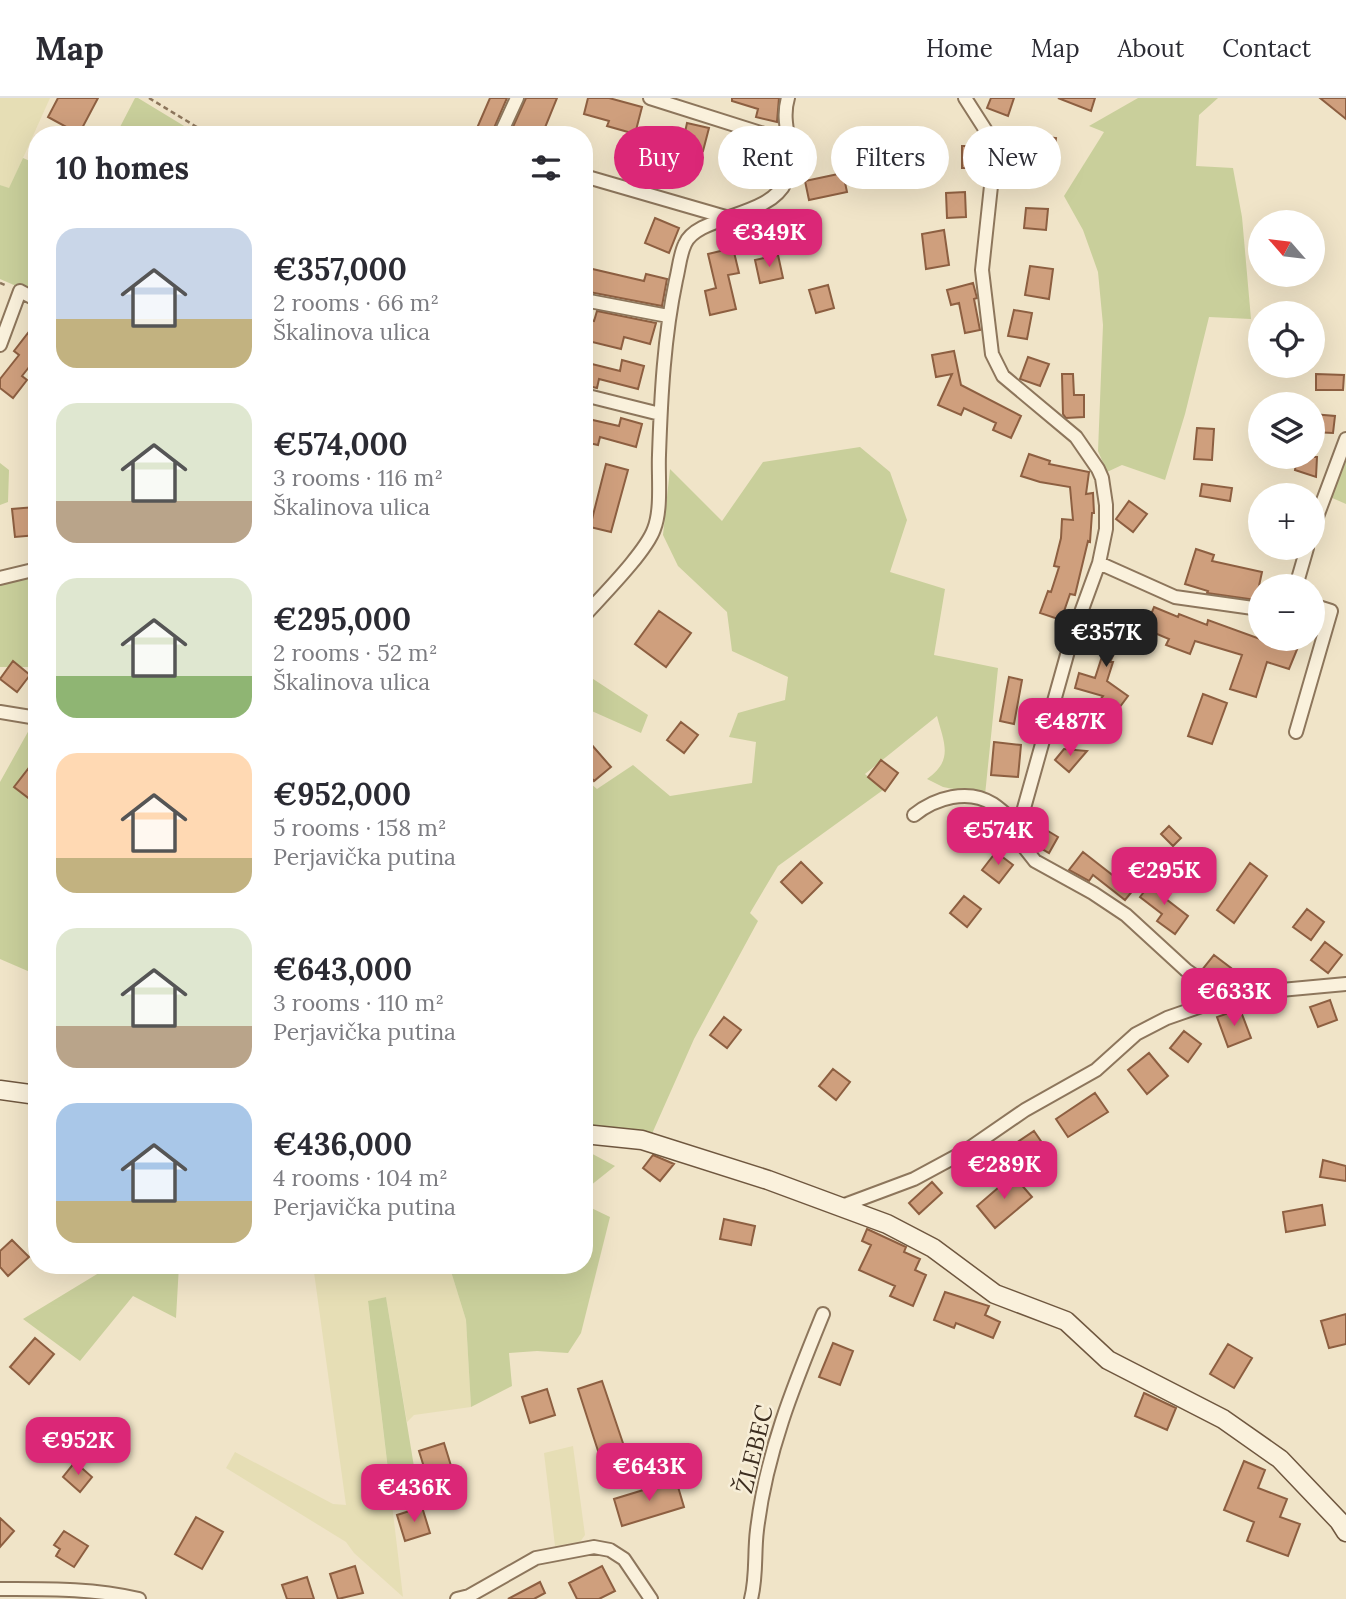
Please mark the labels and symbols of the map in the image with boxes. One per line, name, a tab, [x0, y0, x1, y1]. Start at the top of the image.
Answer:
pin: €349K	[720, 209, 818, 269]
north arrow	[1248, 210, 1325, 287]
pin: €357K	[1057, 610, 1155, 669]
pin: €487K	[1021, 698, 1119, 758]
pin: €574K	[949, 808, 1047, 867]
pin: €295K	[1115, 848, 1213, 907]
pin: €633K	[1185, 968, 1283, 1028]
pin: €289K	[955, 1142, 1053, 1201]
street label: ŽLEBEC	[727, 1401, 780, 1496]
pin: €952K	[29, 1418, 127, 1477]
pin: €643K	[600, 1444, 698, 1503]
pin: €436K	[365, 1464, 463, 1524]

